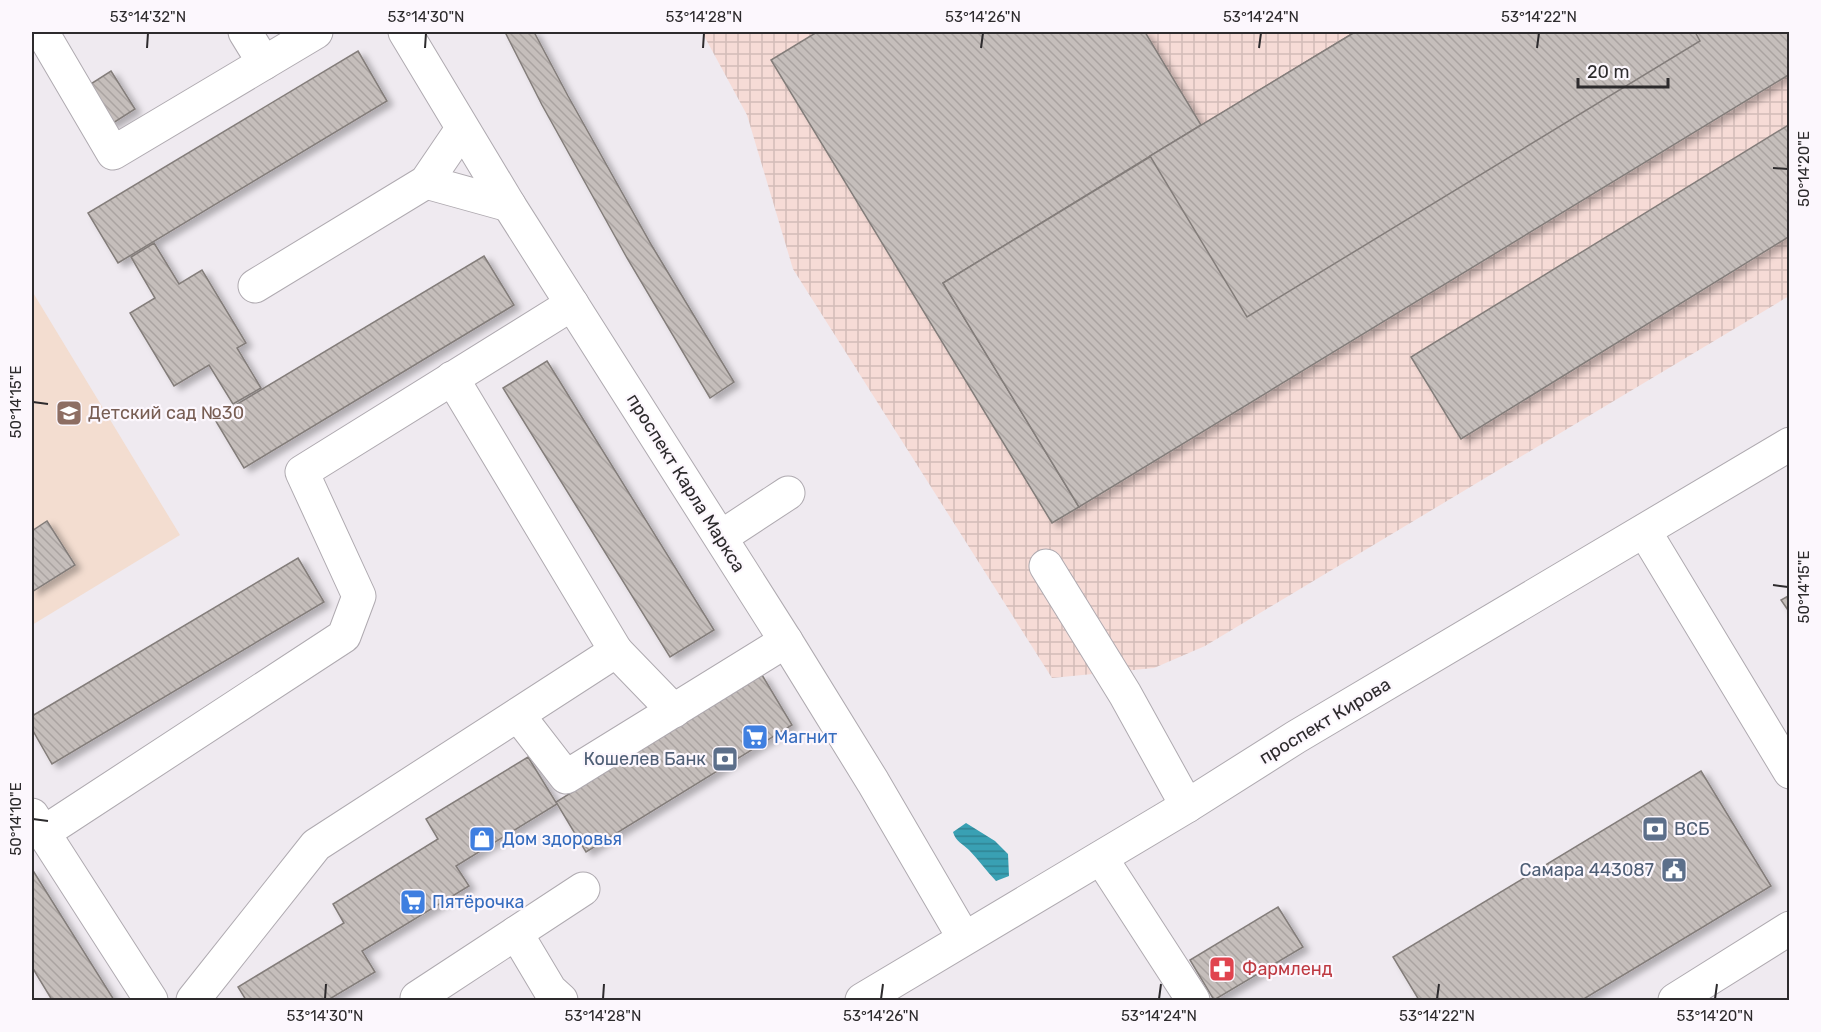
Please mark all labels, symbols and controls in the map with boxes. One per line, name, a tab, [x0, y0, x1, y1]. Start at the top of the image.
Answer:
text: 53°14'32"N	[110, 8, 186, 26]
text: 53°14'30"N	[388, 8, 464, 26]
text: 53°14'28"N	[666, 8, 742, 26]
text: 53°14'26"N	[945, 8, 1021, 26]
text: 53°14'24"N	[1223, 8, 1299, 26]
text: 53°14'22"N	[1501, 8, 1577, 26]
scale bar	[1578, 51, 1668, 89]
text: 20 m	[1587, 61, 1629, 83]
text: 50°14'20"E	[1795, 131, 1813, 207]
text: 50°14'15"E	[7, 366, 25, 438]
street label: проспект Карла Маркса	[622, 390, 750, 576]
school or university icon: Детский сад №30	[54, 398, 84, 428]
place label: Детский сад №30	[88, 402, 244, 424]
text: 50°14'15"E	[1795, 551, 1813, 623]
street label: проспект Кирова	[1255, 673, 1395, 769]
supermarket icon: Магнит	[740, 722, 770, 752]
place label: Магнит	[774, 726, 837, 748]
bank icon: Кошелев Банк	[710, 744, 740, 774]
place label: Кошелев Банк	[583, 748, 706, 770]
text: 50°14'10"E	[7, 782, 25, 856]
bank icon: ВСБ	[1640, 814, 1670, 844]
place label: ВСБ	[1674, 818, 1710, 840]
shop icon: Дом здоровья	[467, 824, 497, 854]
place label: Дом здоровья	[502, 828, 622, 850]
public building icon: Самара 443087	[1659, 855, 1689, 885]
place label: Самара 443087	[1520, 859, 1654, 881]
supermarket icon: Пятёрочка	[398, 887, 428, 917]
place label: Пятёрочка	[432, 891, 525, 913]
pharmacy icon: Фармленд	[1207, 954, 1237, 984]
place label: Фармленд	[1242, 958, 1333, 980]
text: 53°14'30"N	[287, 1007, 363, 1025]
text: 53°14'28"N	[565, 1007, 641, 1025]
text: 53°14'26"N	[843, 1007, 919, 1025]
text: 53°14'24"N	[1121, 1007, 1197, 1025]
text: 53°14'22"N	[1399, 1007, 1475, 1025]
text: 53°14'20"N	[1677, 1007, 1753, 1025]

